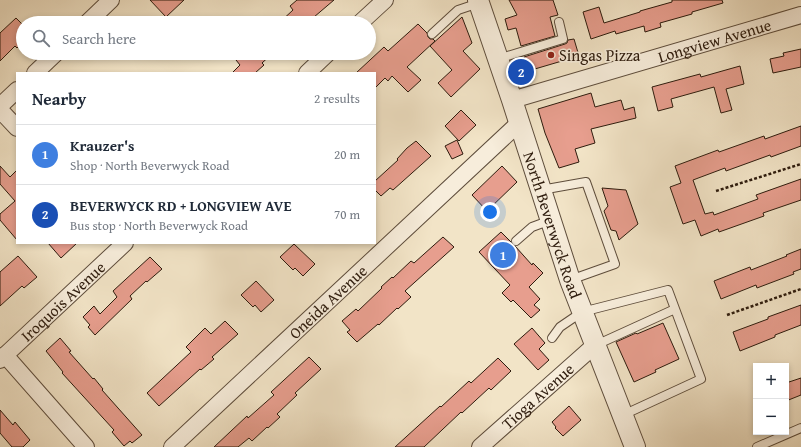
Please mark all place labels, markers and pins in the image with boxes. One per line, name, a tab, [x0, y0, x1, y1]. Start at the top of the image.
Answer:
place label: Singas Pizza	[559, 43, 641, 67]
marker: Singas Pizza	[546, 50, 556, 60]
pin: 2	[508, 57, 534, 87]
pin: 1	[490, 240, 516, 270]

